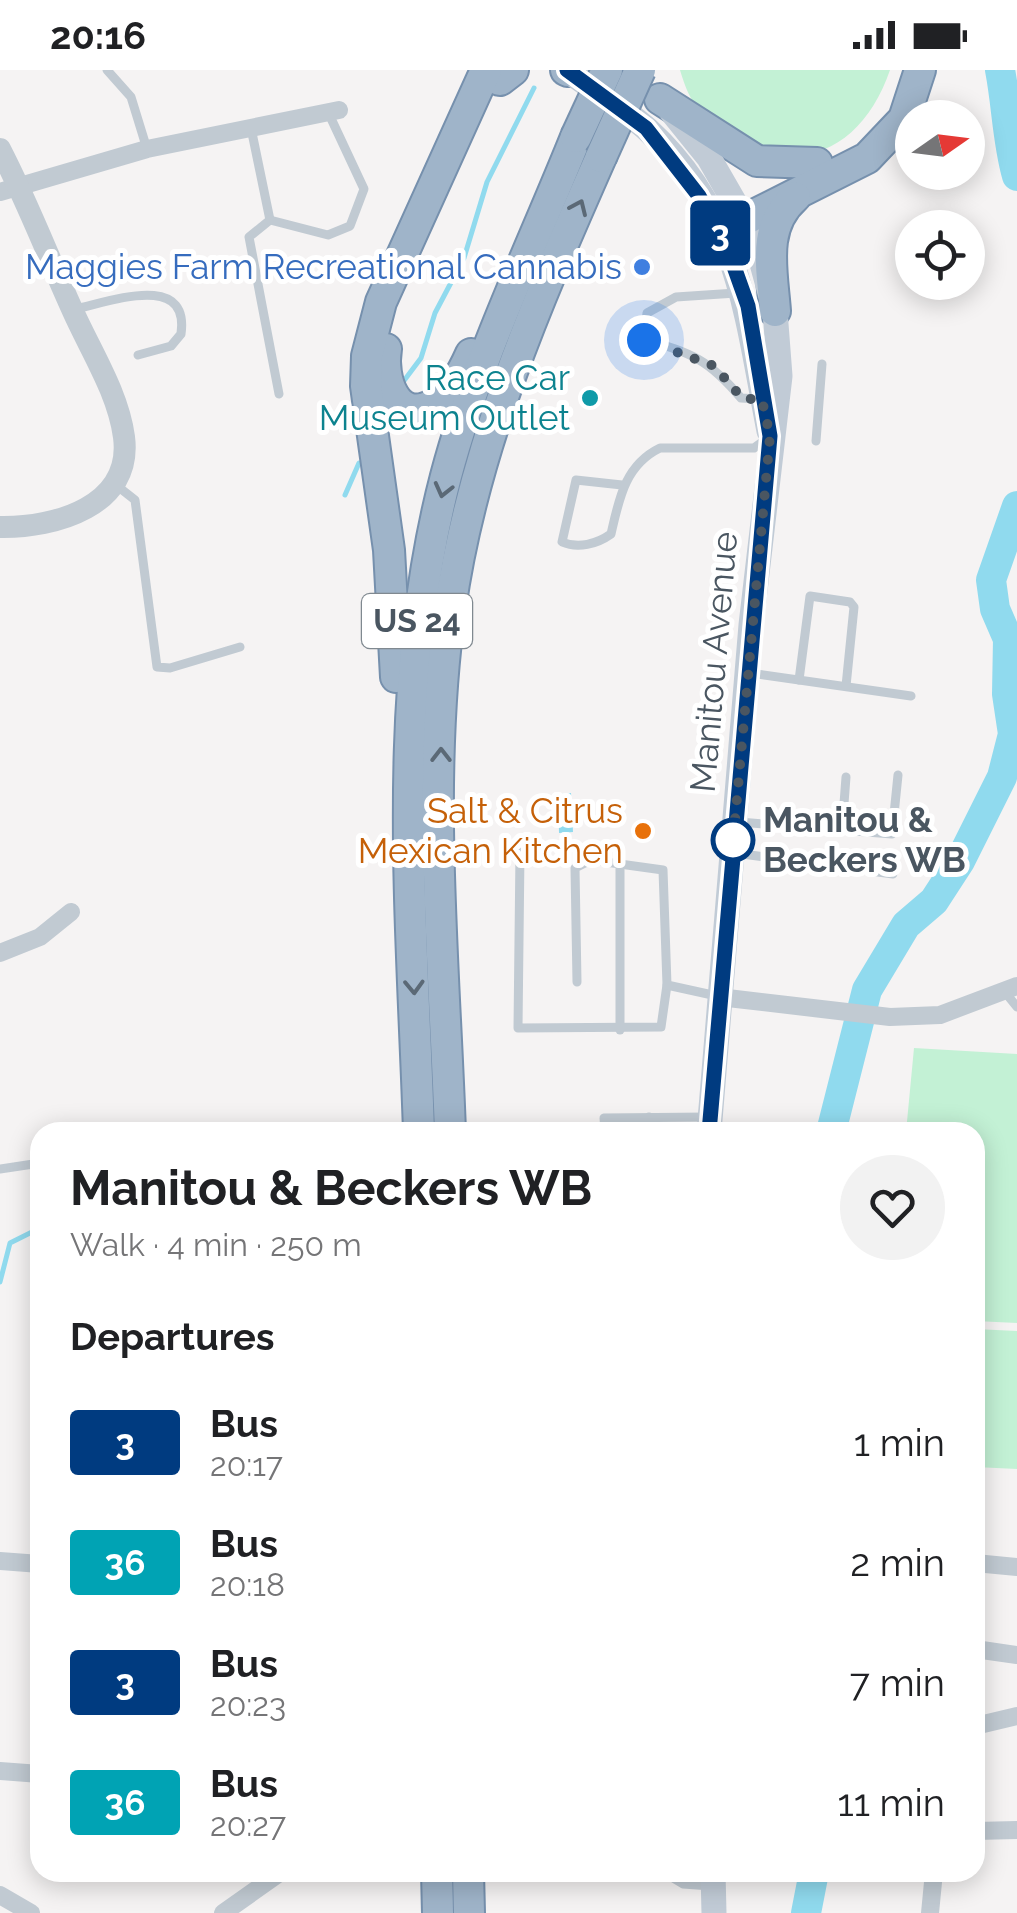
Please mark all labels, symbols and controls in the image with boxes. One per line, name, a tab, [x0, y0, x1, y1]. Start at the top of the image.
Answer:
text: 20:16	[50, 13, 146, 58]
north arrow	[895, 100, 985, 190]
map controls	[895, 100, 985, 300]
one-way arrow	[567, 199, 587, 217]
line badge: 3	[688, 200, 752, 266]
button: locate	[895, 210, 985, 300]
text: 3	[710, 213, 730, 254]
place label: Maggies Farm Recreational Cannabis	[25, 246, 622, 287]
marker: Maggies Farm Recreational Cannabis	[631, 256, 653, 278]
your location	[619, 315, 669, 365]
place label: Race Car Museum Outlet	[319, 357, 570, 438]
marker: Race Car Museum Outlet	[579, 387, 601, 409]
one-way arrow	[433, 481, 454, 498]
street label: Manitou Avenue	[682, 530, 745, 794]
road number: US 24	[362, 594, 472, 648]
one-way arrow	[430, 747, 452, 762]
place label: Salt & Citrus Mexican Kitchen	[358, 790, 623, 871]
place label: Manitou & Beckers WB	[763, 799, 966, 880]
marker: Manitou & Beckers WB	[712, 819, 754, 861]
marker: Salt & Citrus Mexican Kitchen	[632, 820, 654, 842]
one-way arrow	[403, 979, 424, 995]
button: heart	[840, 1155, 945, 1260]
text: Manitou & Beckers WB	[70, 1160, 592, 1216]
text: Walk · 4 min · 250 m	[70, 1226, 362, 1263]
text: Departures	[70, 1314, 275, 1359]
text: Bus	[210, 1401, 278, 1446]
text: 1 min	[854, 1420, 945, 1465]
text: 3	[115, 1422, 135, 1463]
text: 20:17	[210, 1446, 283, 1483]
text: Bus	[210, 1521, 278, 1566]
text: 2 min	[850, 1540, 945, 1585]
text: 36	[105, 1542, 145, 1583]
text: 20:18	[210, 1566, 285, 1603]
text: Bus	[210, 1641, 278, 1686]
text: 7 min	[850, 1660, 945, 1705]
text: 3	[115, 1662, 135, 1703]
text: 20:23	[210, 1686, 286, 1723]
text: Bus	[210, 1761, 278, 1806]
text: 11 min	[837, 1780, 945, 1825]
text: 36	[105, 1782, 145, 1823]
text: 20:27	[210, 1806, 286, 1843]

